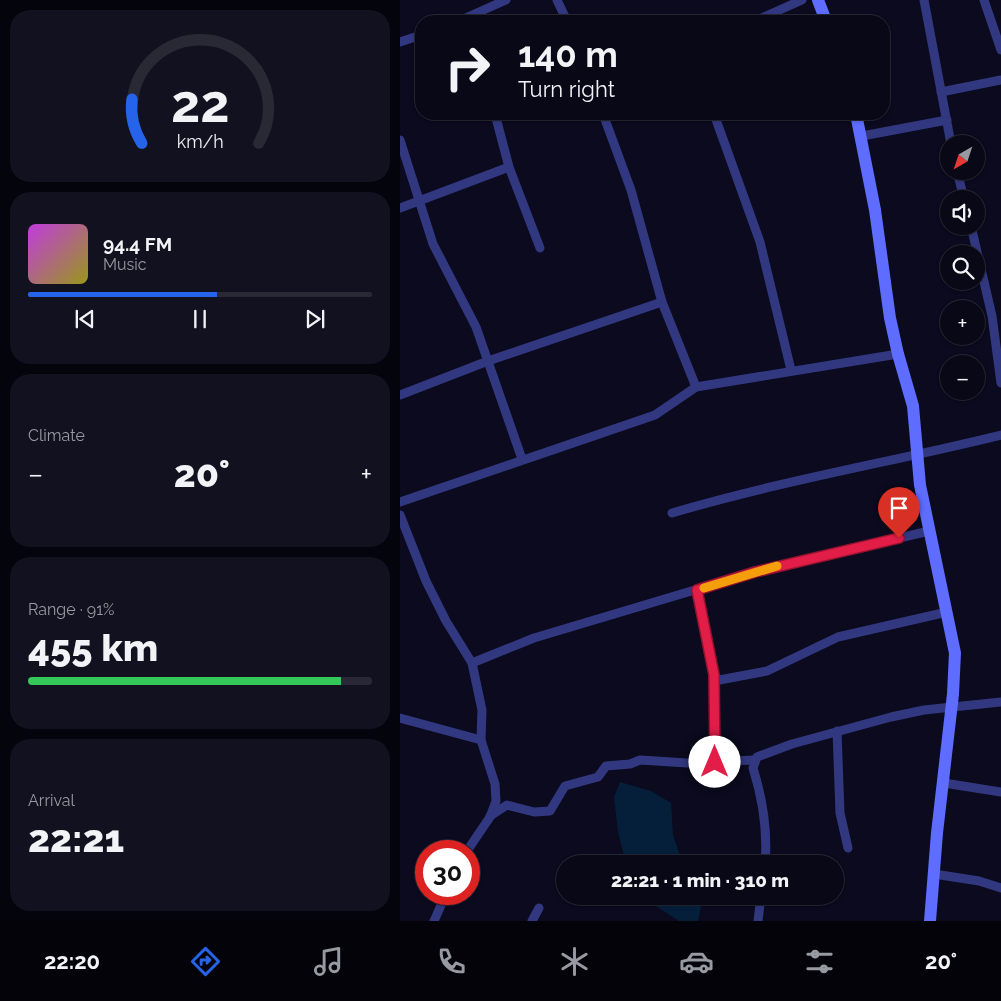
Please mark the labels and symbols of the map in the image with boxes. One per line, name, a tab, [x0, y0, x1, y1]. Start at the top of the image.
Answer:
north arrow	[940, 135, 985, 180]
pin	[878, 487, 920, 538]
position arrow	[688, 735, 740, 787]
speed limit sign: 30	[415, 840, 480, 905]

